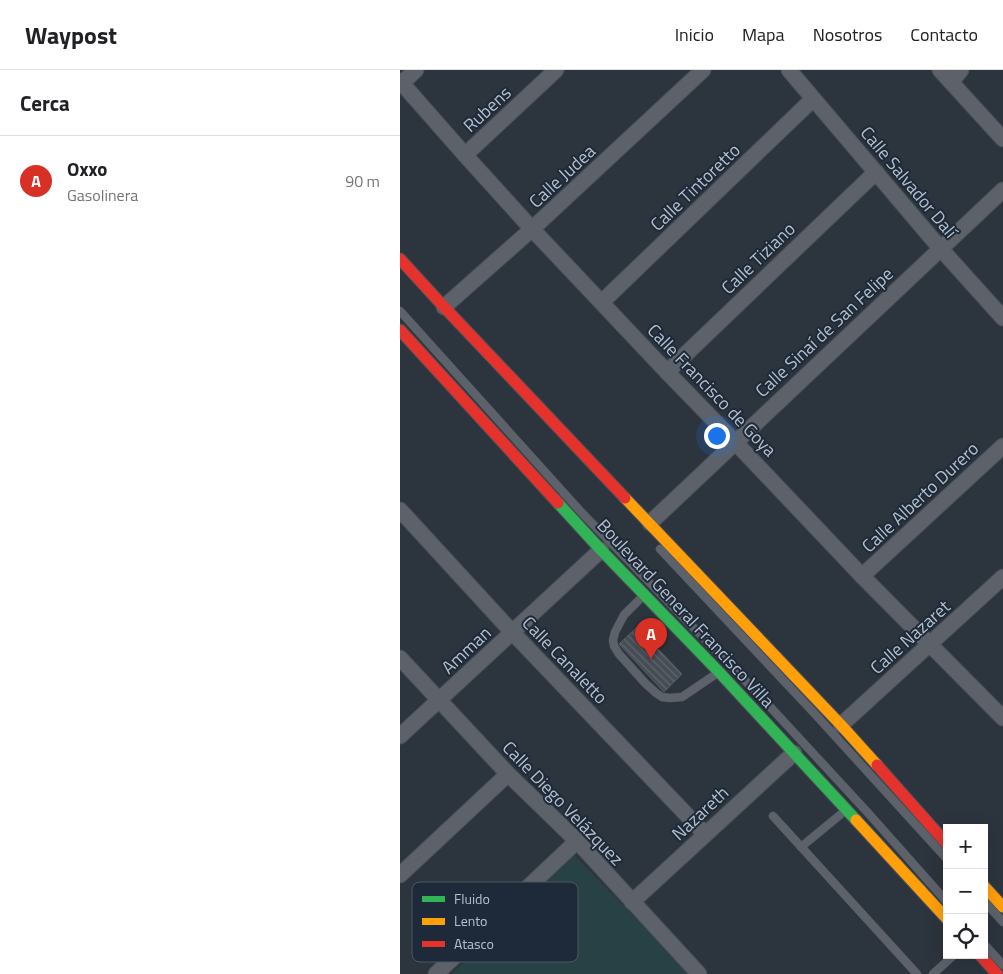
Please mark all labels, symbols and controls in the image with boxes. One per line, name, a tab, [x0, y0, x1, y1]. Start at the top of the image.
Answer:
text: Waypost	[25, 17, 117, 53]
text: Inicio	[675, 21, 714, 48]
text: Mapa	[742, 21, 785, 48]
text: Nosotros	[813, 21, 882, 48]
text: Contacto	[910, 21, 978, 48]
street label: Rubens	[457, 80, 517, 138]
text: Cerca	[20, 87, 70, 119]
street label: Calle Salvador Dalí	[854, 120, 965, 245]
street label: Calle Tintoretto	[644, 137, 746, 237]
street label: Calle Judea	[523, 138, 601, 214]
text: Oxxo	[67, 154, 107, 183]
text: A	[31, 169, 41, 193]
text: 90 m	[345, 169, 380, 193]
text: Gasolinera	[67, 183, 138, 207]
street label: Calle Tiziano	[715, 216, 801, 300]
street label: Calle Sinaí de San Felipe	[749, 261, 899, 403]
street label: Calle Francisco de Goya	[641, 317, 783, 463]
your location	[704, 423, 730, 449]
street label: Calle Alberto Durero	[855, 435, 985, 559]
street label: Boulevard General Francisco Villa	[591, 512, 781, 714]
street label: Calle Nazaret	[864, 593, 957, 680]
street label: Calle Canaletto	[516, 610, 614, 710]
pin: A	[635, 618, 667, 659]
street label: Amman	[435, 620, 497, 680]
street label: Calle Diego Velázquez	[496, 735, 630, 871]
street label: Nazareth	[665, 779, 735, 847]
map controls	[943, 824, 988, 959]
button: +	[943, 824, 988, 869]
button: −	[943, 869, 988, 914]
legend	[412, 882, 578, 962]
text: Fluido	[454, 888, 490, 909]
text: Lento	[454, 910, 488, 931]
button: locate	[943, 914, 988, 959]
text: Atasco	[454, 933, 494, 954]

